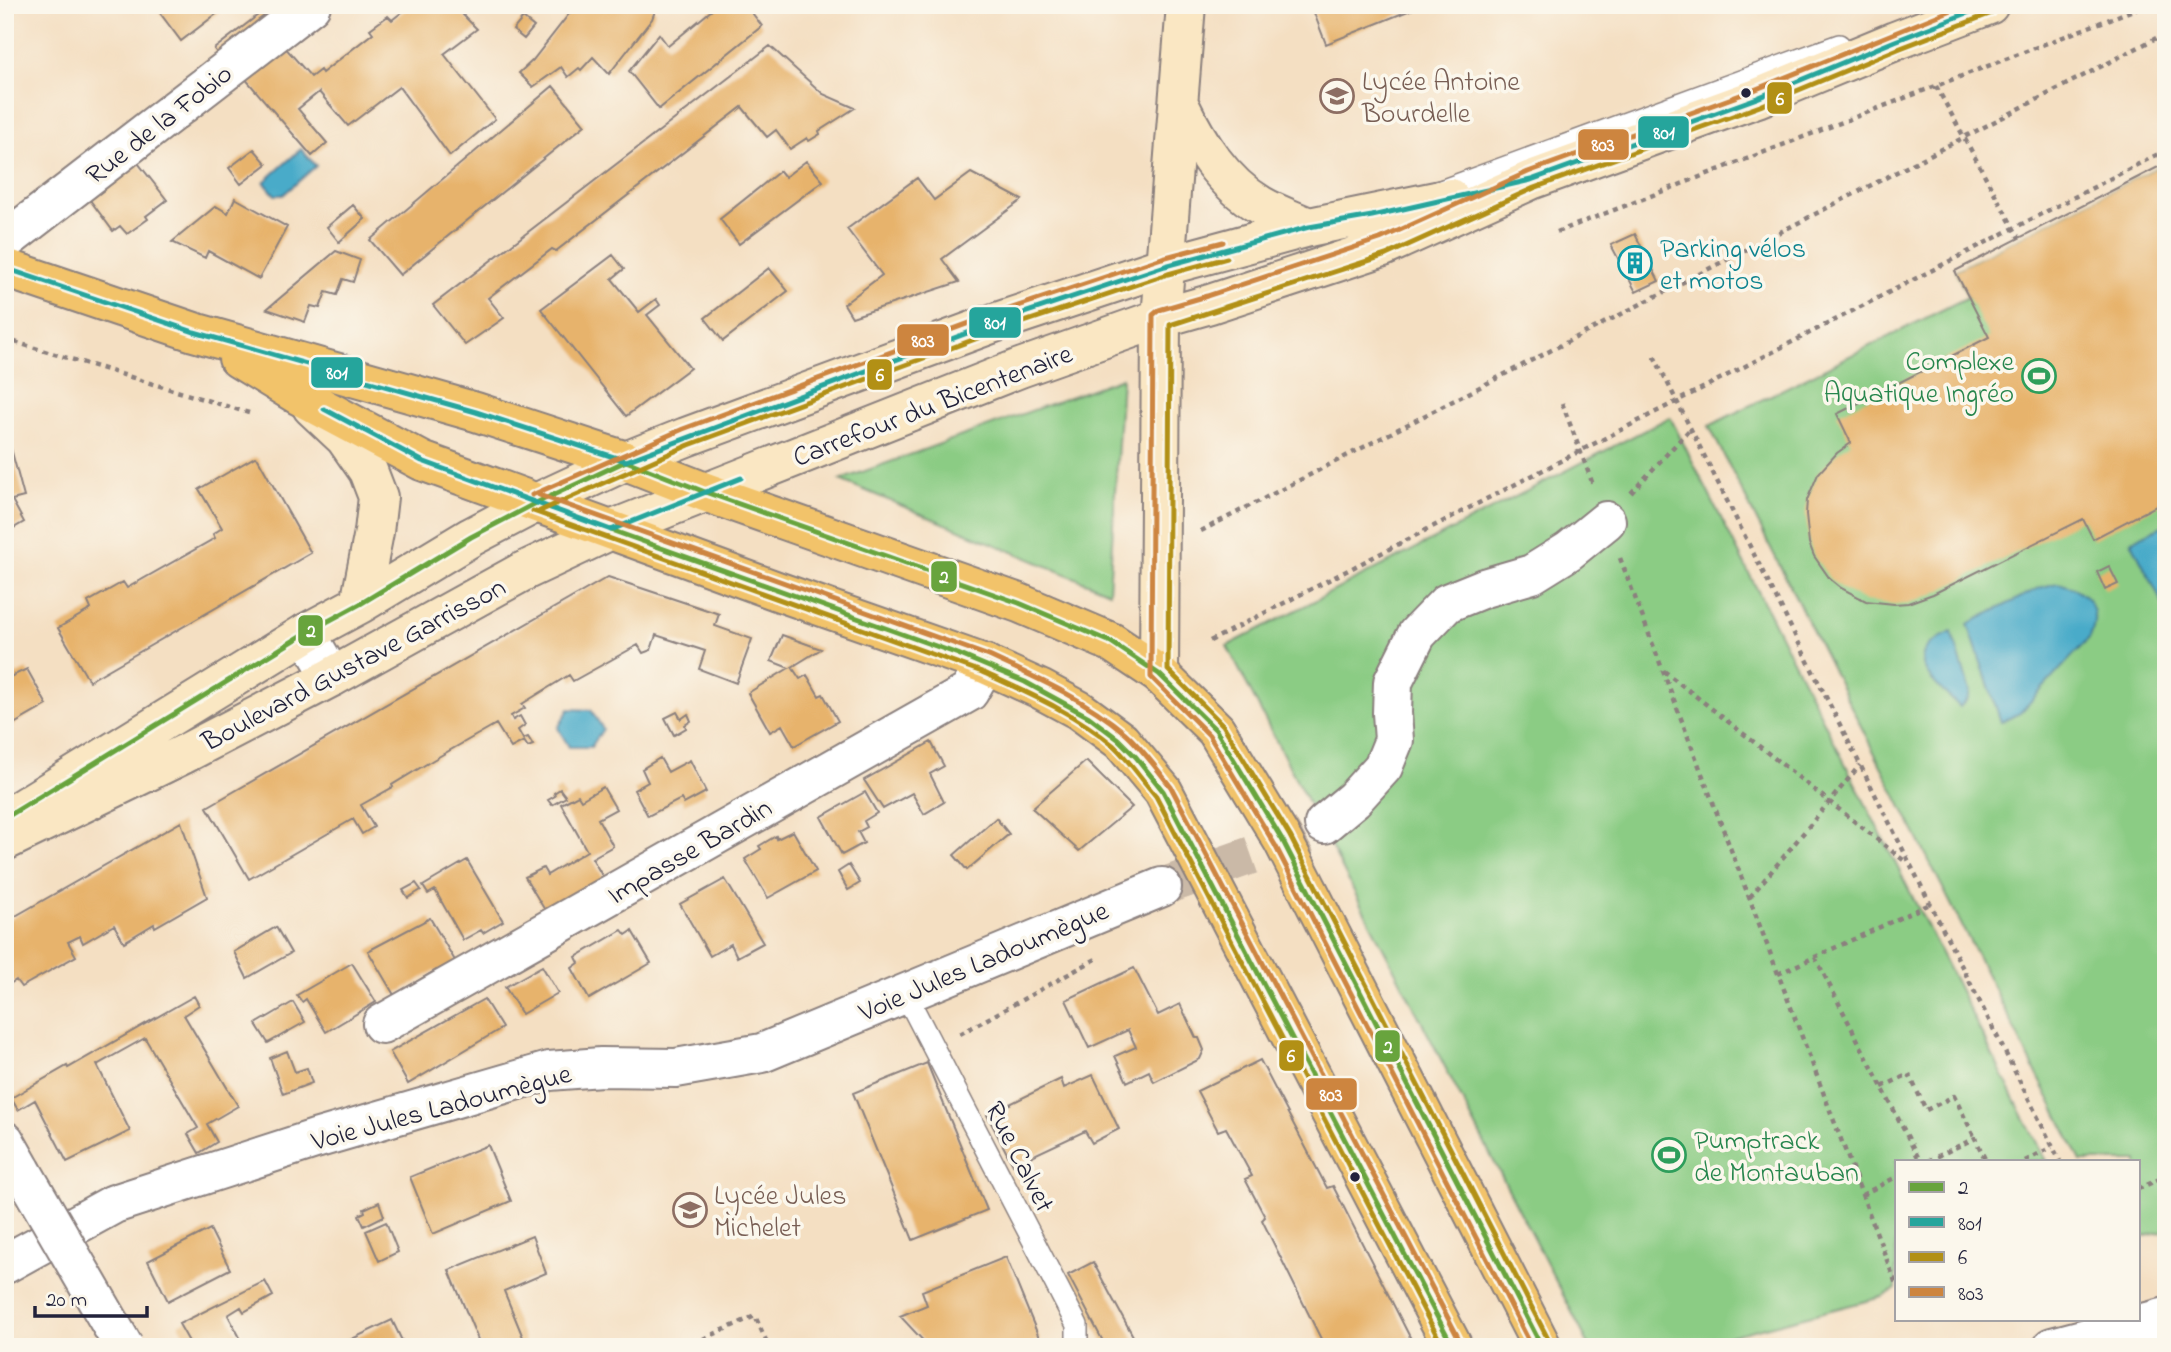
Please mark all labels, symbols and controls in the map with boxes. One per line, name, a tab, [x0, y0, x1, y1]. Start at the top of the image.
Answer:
street label: Rue de la Fobio	[78, 55, 242, 196]
place label: Lycée Antoine Bourdelle	[1361, 63, 1520, 136]
school or university icon: Lycée Antoine Bourdelle	[1318, 77, 1356, 115]
line badge: 6	[1766, 81, 1793, 115]
unlabelled marker	[1739, 86, 1753, 100]
text: 6	[1776, 87, 1785, 114]
line badge: 801	[1637, 115, 1690, 149]
text: 801	[1652, 121, 1675, 148]
line badge: 803	[1577, 128, 1630, 161]
text: 803	[1590, 133, 1615, 160]
place label: Parking vélos et motos	[1660, 230, 1806, 303]
building icon: Parking vélos et motos	[1616, 244, 1654, 282]
line badge: 801	[968, 306, 1022, 339]
text: 801	[983, 311, 1006, 338]
line badge: 803	[896, 323, 950, 357]
text: 803	[910, 329, 935, 356]
street label: Carrefour du Bicentenaire	[788, 335, 1079, 480]
place label: Complexe Aquatique Ingréo	[1824, 343, 2014, 416]
line badge: 801	[310, 356, 364, 389]
sports icon: Complexe Aquatique Ingréo	[2020, 357, 2058, 395]
line badge: 6	[866, 358, 893, 391]
text: 801	[325, 361, 348, 388]
text: 6	[876, 363, 885, 390]
line badge: 2	[930, 560, 958, 593]
text: 2	[938, 565, 949, 592]
street label: Boulevard Gustave Garrisson	[194, 568, 514, 764]
line badge: 2	[297, 614, 324, 647]
text: 2	[305, 619, 316, 646]
street label: Impasse Bardin	[601, 789, 781, 917]
street label: Voie Jules Ladoumègue	[852, 892, 1116, 1035]
line badge: 2	[1374, 1029, 1401, 1063]
text: 2	[1382, 1035, 1393, 1062]
line badge: 6	[1278, 1039, 1305, 1072]
text: 6	[1287, 1044, 1296, 1071]
street label: Voie Jules Ladoumègue	[306, 1055, 577, 1164]
line badge: 803	[1305, 1077, 1358, 1111]
text: 803	[1318, 1083, 1343, 1110]
street label: Rue Calvet	[972, 1095, 1063, 1220]
place label: Pumptrack de Montauban	[1694, 1122, 1859, 1195]
sports icon: Pumptrack de Montauban	[1650, 1136, 1688, 1174]
legend	[1895, 1160, 2140, 1320]
unlabelled marker	[1348, 1170, 1362, 1184]
text: 2	[1958, 1174, 1968, 1204]
place label: Lycée Jules Michelet	[714, 1177, 846, 1250]
school or university icon: Lycée Jules Michelet	[671, 1191, 709, 1229]
text: 801	[1958, 1210, 1982, 1240]
text: 6	[1958, 1244, 1967, 1274]
scale bar	[35, 1275, 147, 1319]
text: 803	[1958, 1280, 1984, 1310]
text: 20 m	[46, 1286, 87, 1316]

